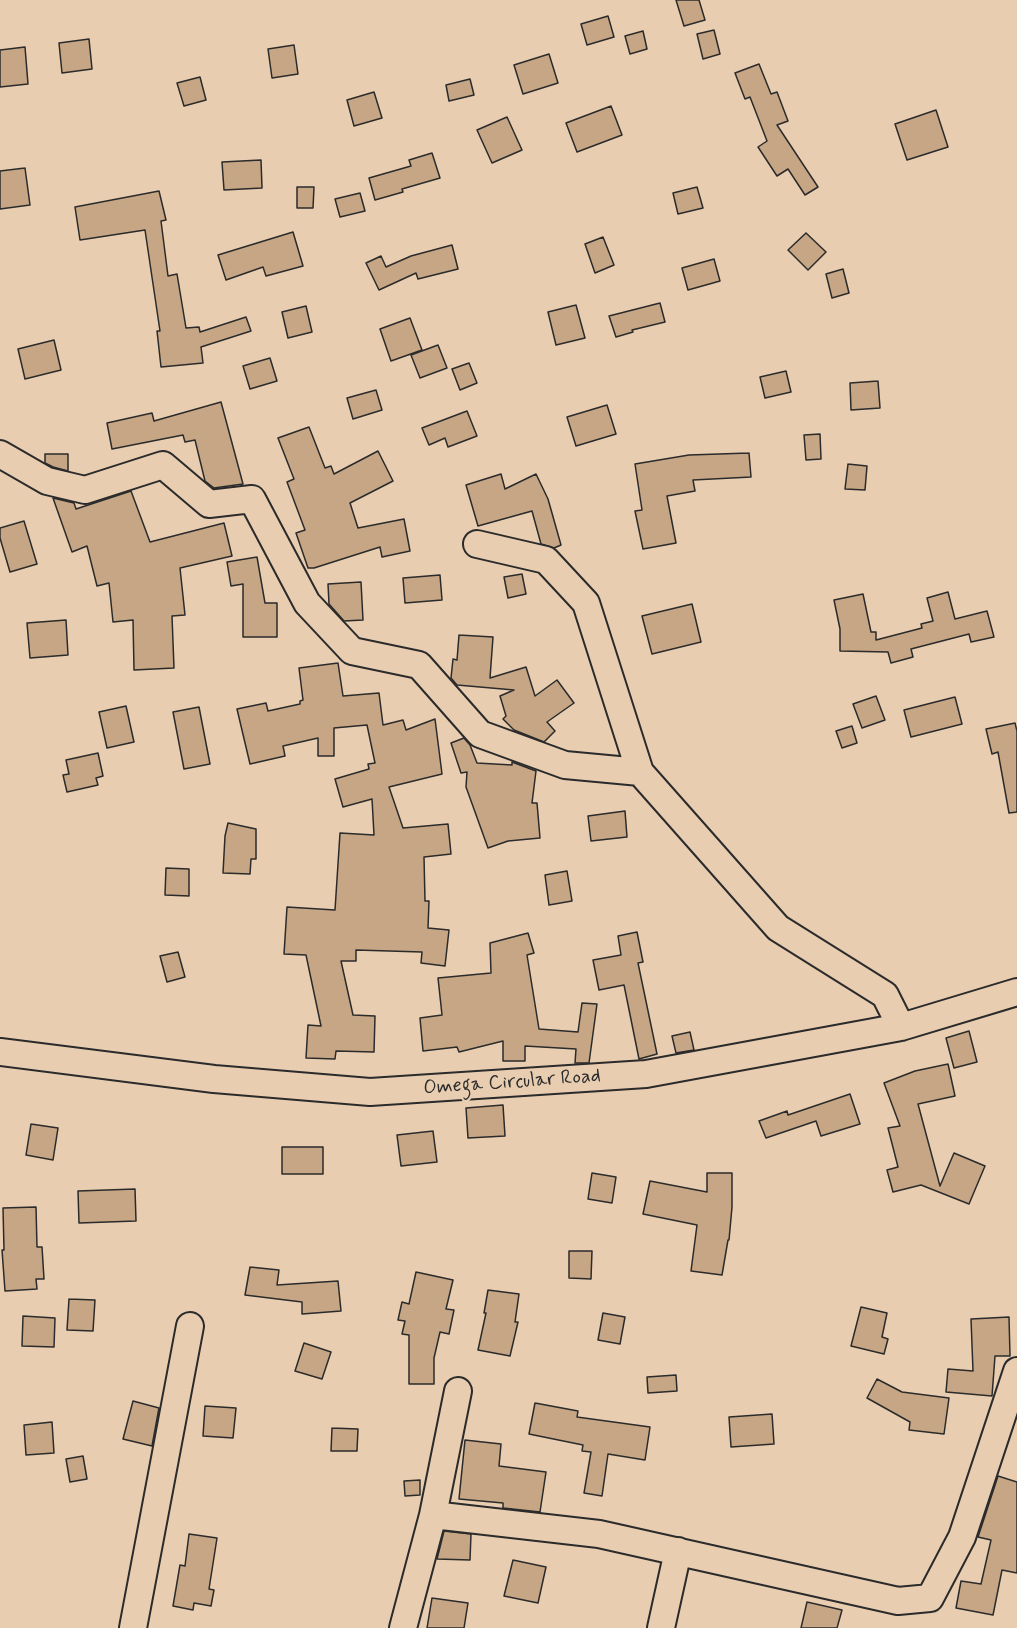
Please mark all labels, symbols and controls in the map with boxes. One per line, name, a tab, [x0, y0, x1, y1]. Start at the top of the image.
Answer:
street label: Omega Circular Road	[423, 1065, 601, 1101]

